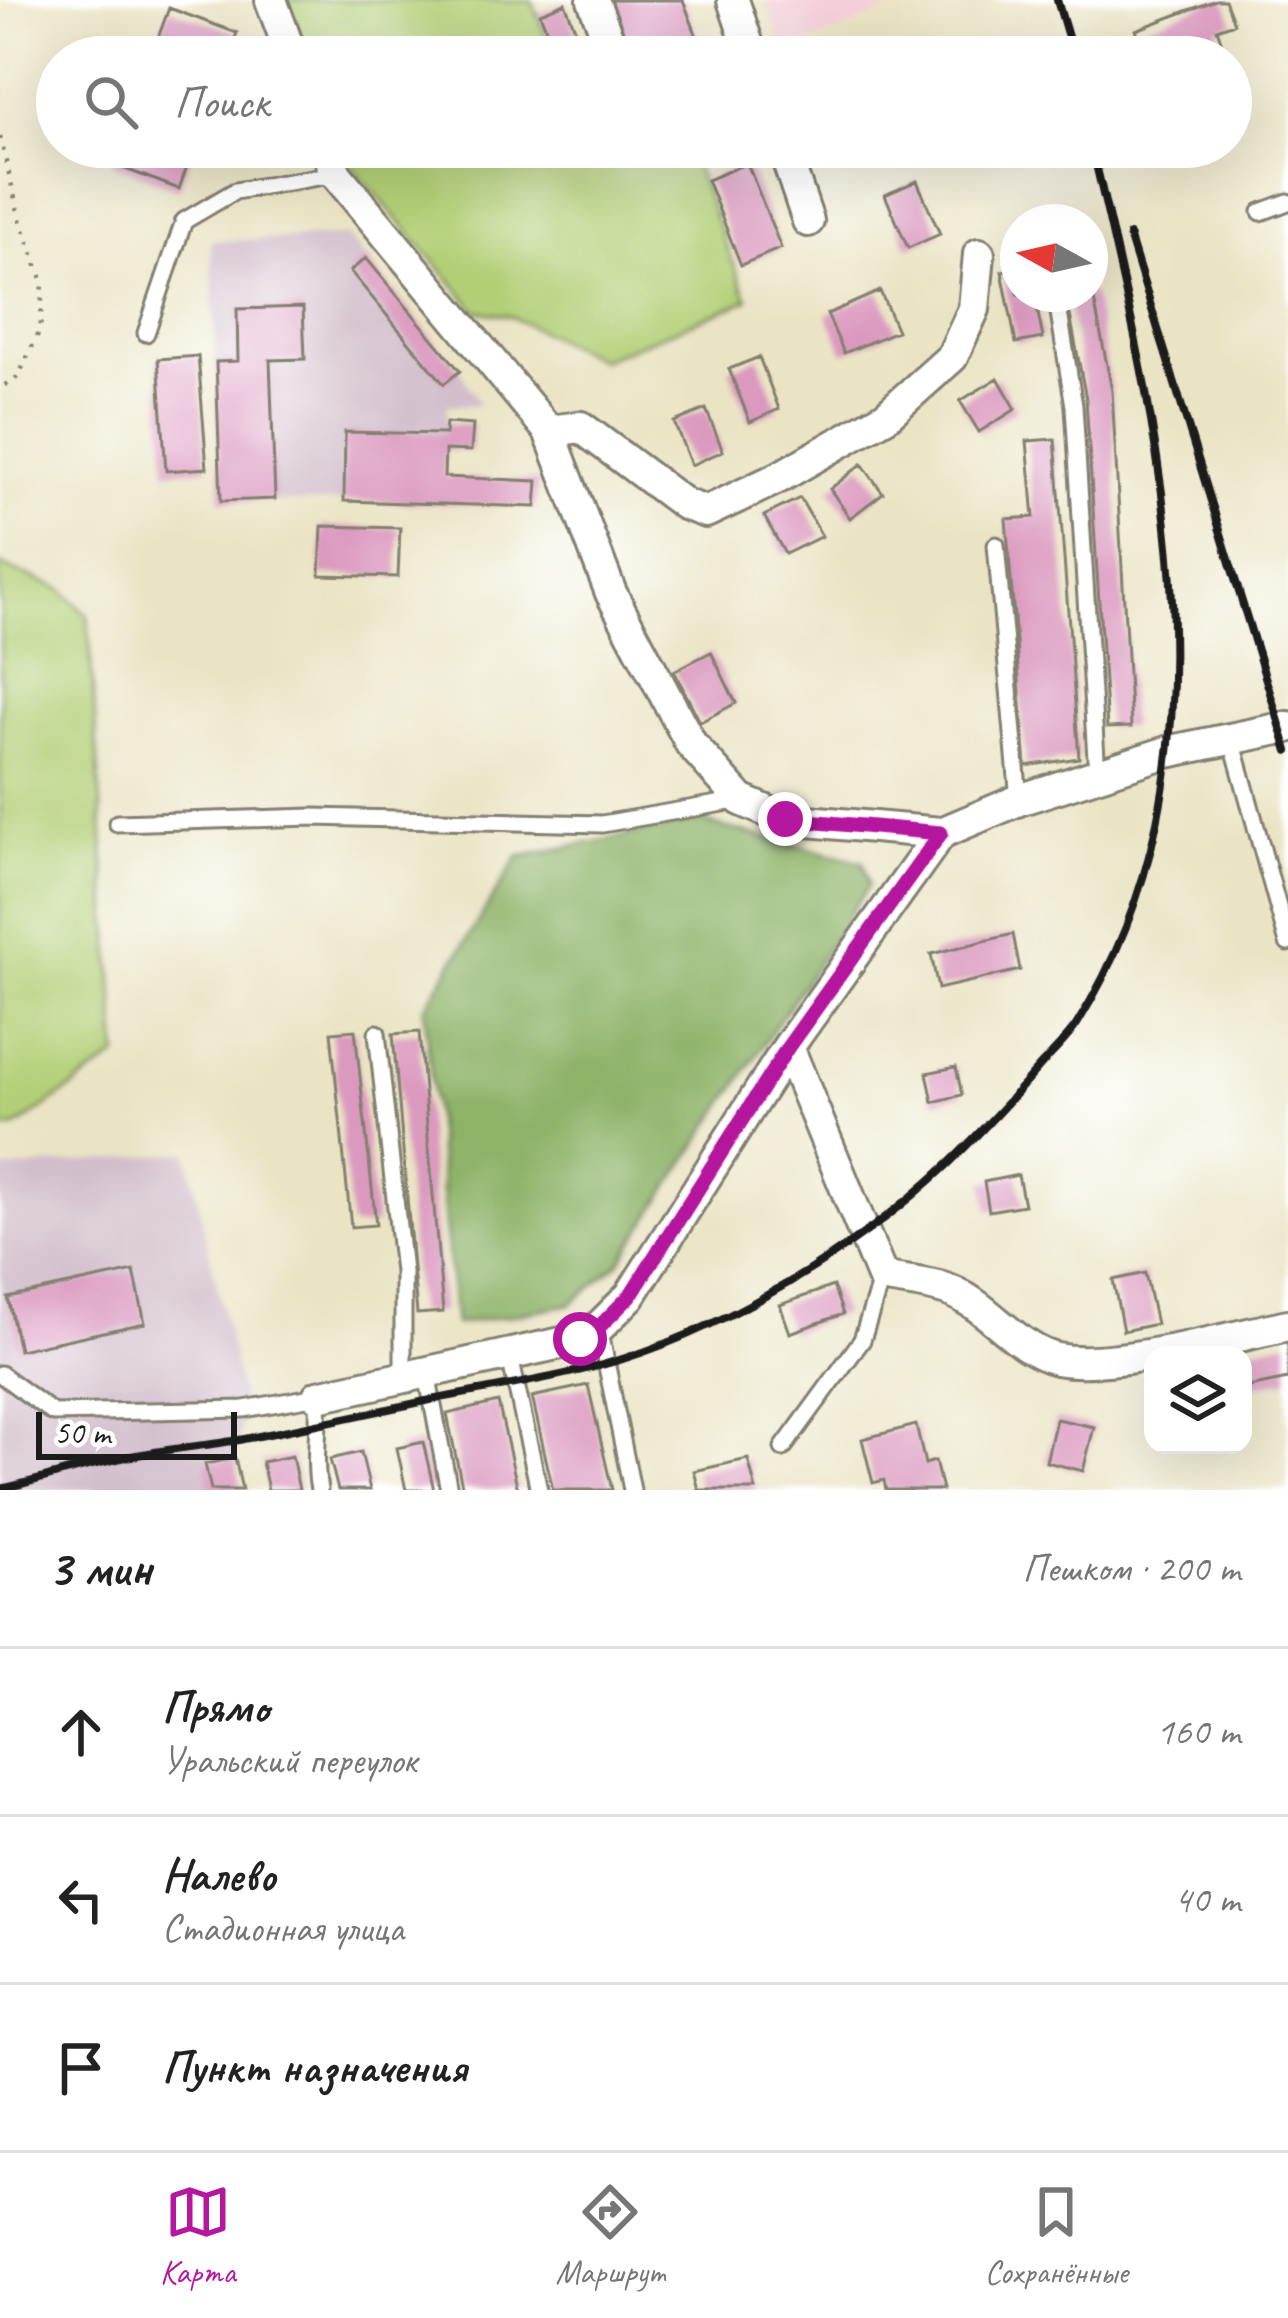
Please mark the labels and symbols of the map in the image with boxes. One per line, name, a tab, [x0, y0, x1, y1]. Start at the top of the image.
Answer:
north arrow	[1000, 204, 1108, 312]
route end	[758, 792, 812, 846]
route start	[553, 1312, 607, 1366]
scale bar	[36, 1406, 237, 1459]

